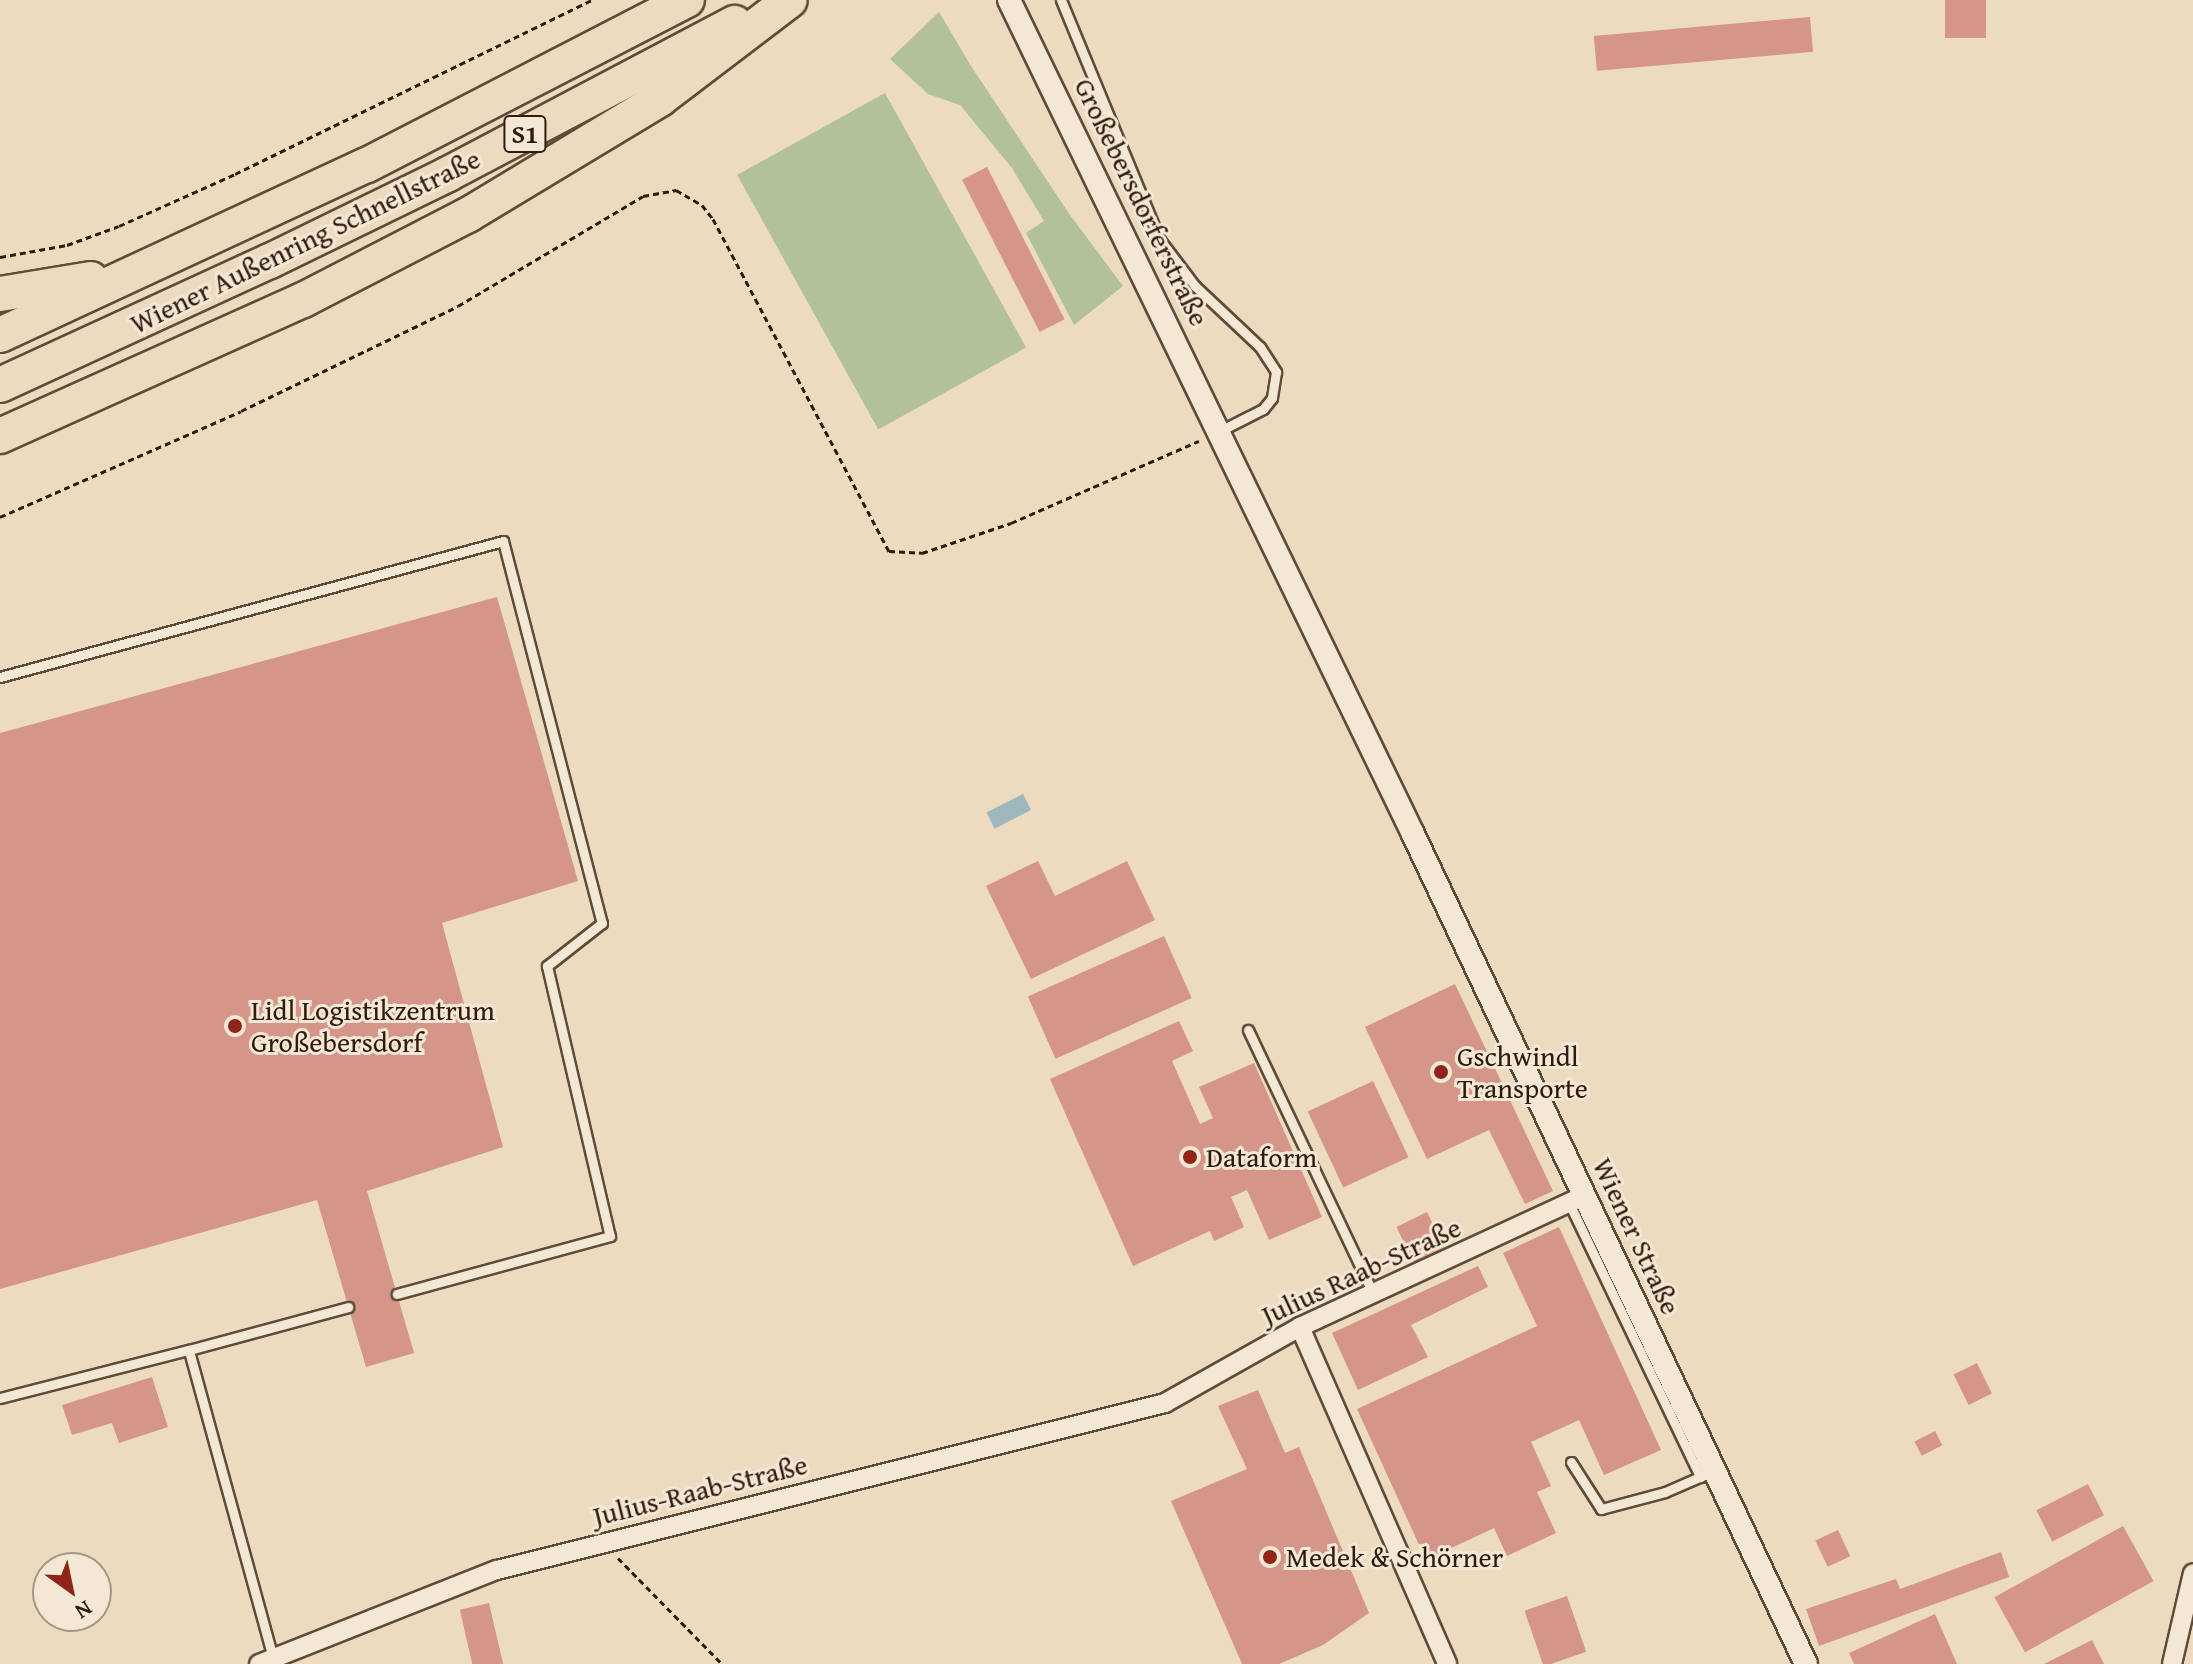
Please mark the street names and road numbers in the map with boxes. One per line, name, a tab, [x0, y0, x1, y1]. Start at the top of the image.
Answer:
street label: Großebersdorferstraße	[1067, 73, 1217, 331]
road number: S1	[503, 112, 547, 156]
street label: Wiener Außenring Schnellstraße	[125, 142, 485, 340]
street label: Wiener Straße	[1586, 1152, 1688, 1320]
street label: Julius Raab-Straße	[1256, 1210, 1466, 1332]
street label: Julius-Raab-Straße	[589, 1447, 811, 1533]

